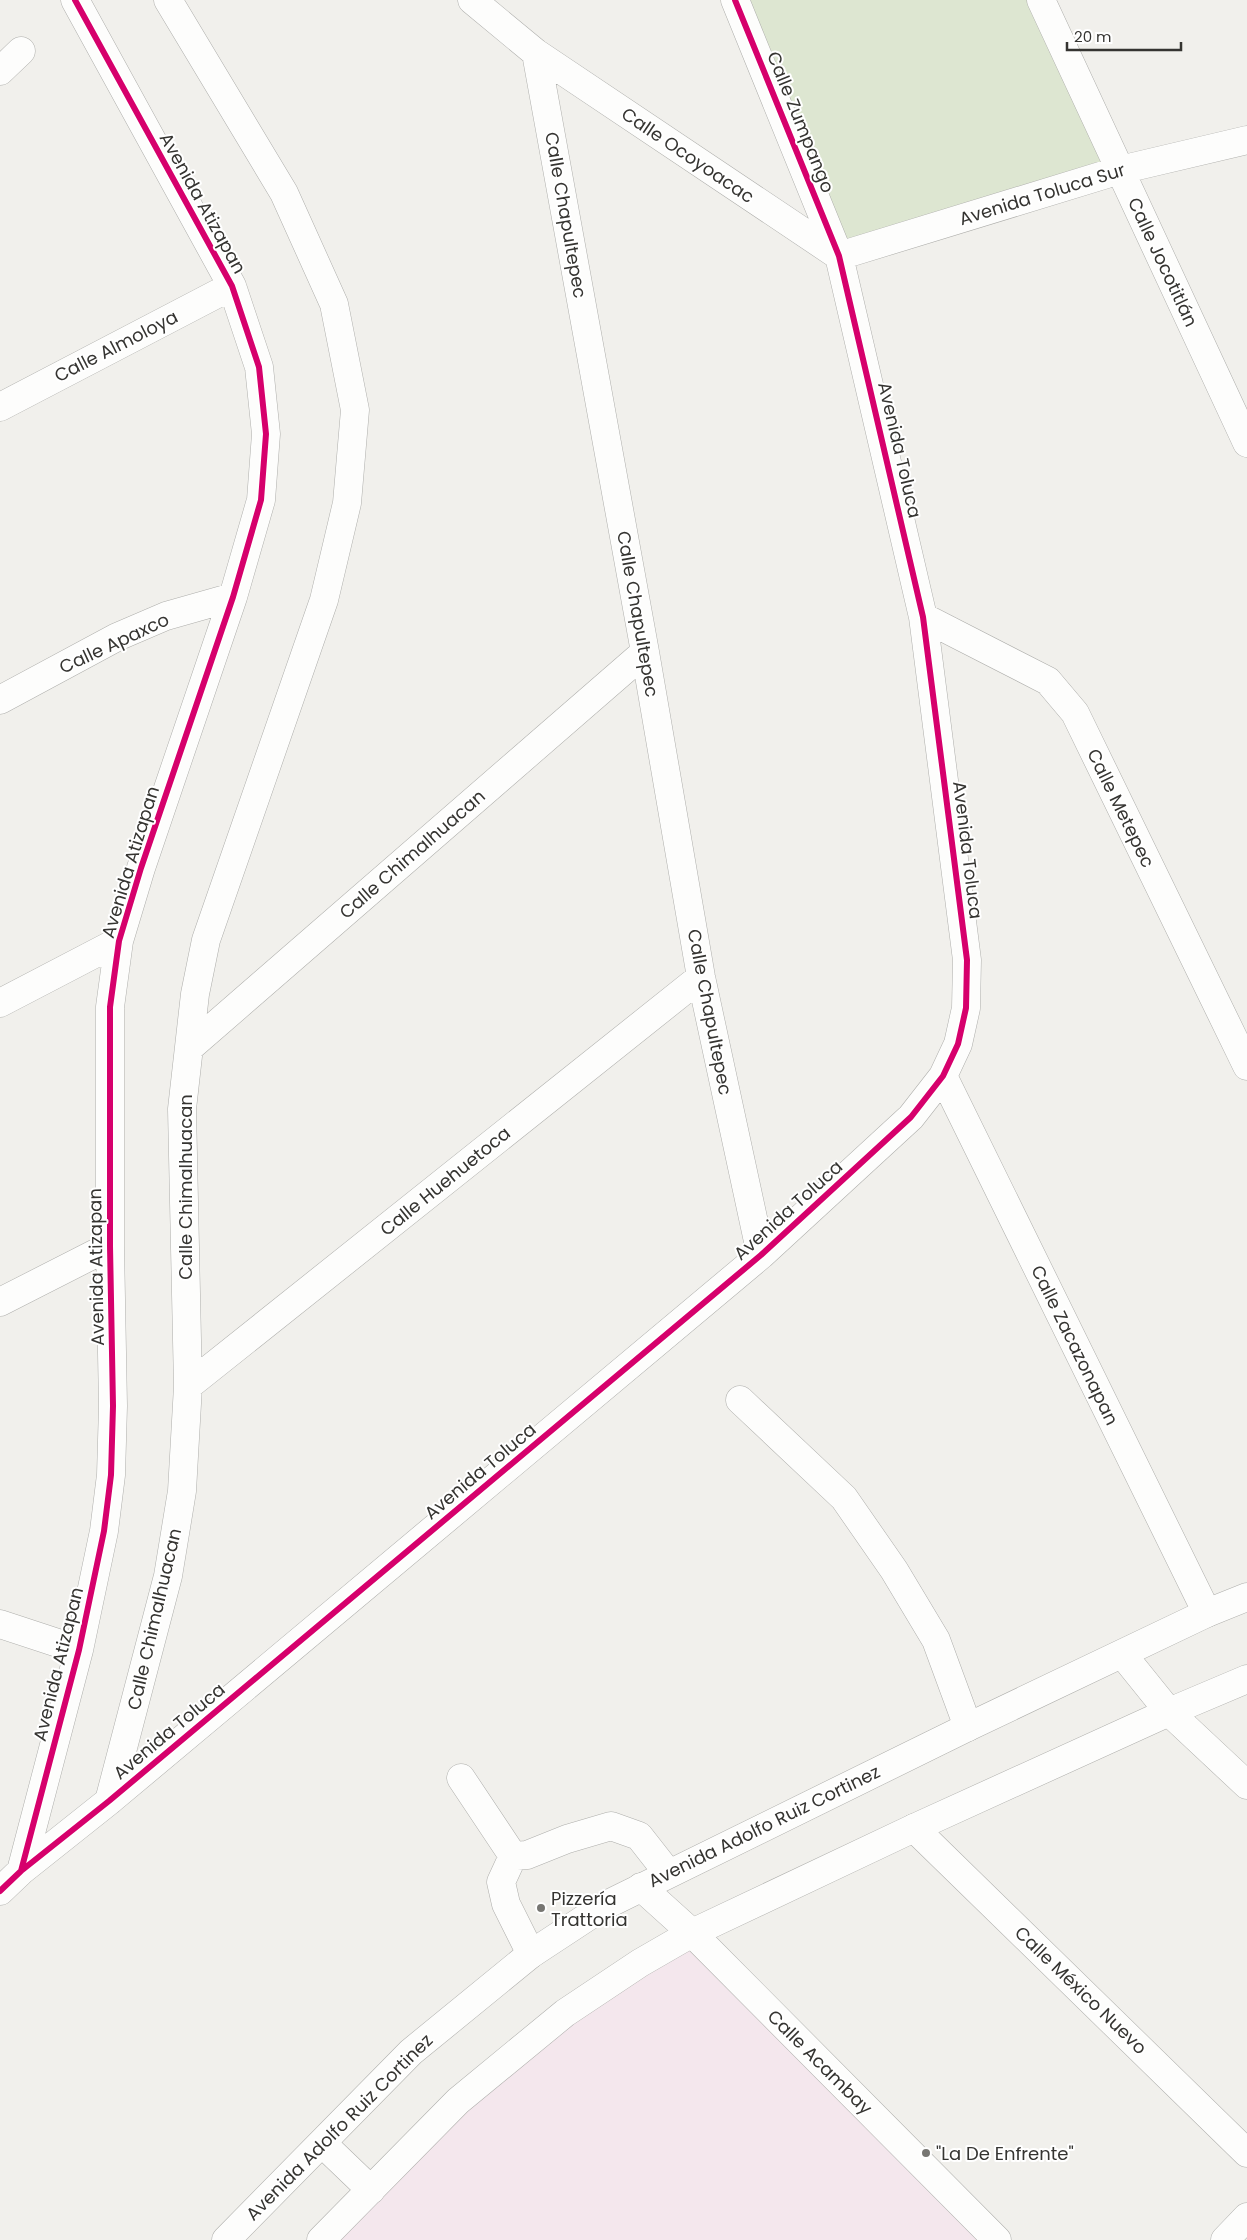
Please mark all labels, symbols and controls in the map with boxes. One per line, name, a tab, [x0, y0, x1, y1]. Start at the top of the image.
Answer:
scale bar	[1067, 20, 1181, 52]
text: 20 m	[1074, 26, 1112, 47]
street label: Calle Zumpango	[761, 48, 841, 196]
street label: Calle Ocoyoacac	[617, 101, 759, 209]
street label: Avenida Atizapan	[154, 128, 252, 278]
street label: Calle Chapultepec	[539, 130, 593, 300]
street label: Avenida Toluca Sur	[956, 157, 1128, 231]
street label: Calle Jocotitlán	[1122, 193, 1204, 331]
street label: Calle Almoloya	[50, 304, 182, 388]
street label: Avenida Toluca	[872, 380, 928, 520]
street label: Calle Chapultepec	[611, 529, 665, 699]
street label: Calle Apaxco	[55, 607, 173, 679]
street label: Calle Metepec	[1081, 744, 1161, 872]
street label: Avenida Toluca	[947, 780, 989, 920]
street label: Avenida Atizapan	[95, 783, 165, 941]
street label: Calle Chimalhuacan	[334, 784, 490, 924]
street label: Calle Chapultepec	[682, 927, 738, 1097]
street label: Calle Chimalhuacan	[173, 1094, 198, 1280]
street label: Calle Huehuetoca	[374, 1121, 516, 1241]
street label: Avenida Toluca	[728, 1154, 848, 1266]
street label: Avenida Atizapan	[82, 1188, 110, 1346]
street label: Calle Zacazonapan	[1025, 1261, 1125, 1429]
street label: Avenida Toluca	[419, 1417, 541, 1525]
street label: Calle Chimalhuacan	[121, 1526, 187, 1712]
street label: Avenida Atizapan	[27, 1584, 89, 1744]
street label: Avenida Toluca	[108, 1677, 230, 1785]
street label: Avenida Adolfo Ruiz Cortinez	[644, 1759, 884, 1893]
place label: Pizzería Trattoria	[551, 1886, 628, 1932]
marker: Pizzería Trattoria	[535, 1902, 547, 1914]
street label: Calle México Nuevo	[1009, 1920, 1153, 2060]
street label: Calle Acambay	[762, 2004, 878, 2120]
street label: Avenida Adolfo Ruiz Cortinez	[240, 2028, 438, 2226]
place label: "La De Enfrente"	[936, 2141, 1074, 2166]
marker: "La De Enfrente"	[920, 2147, 932, 2159]

